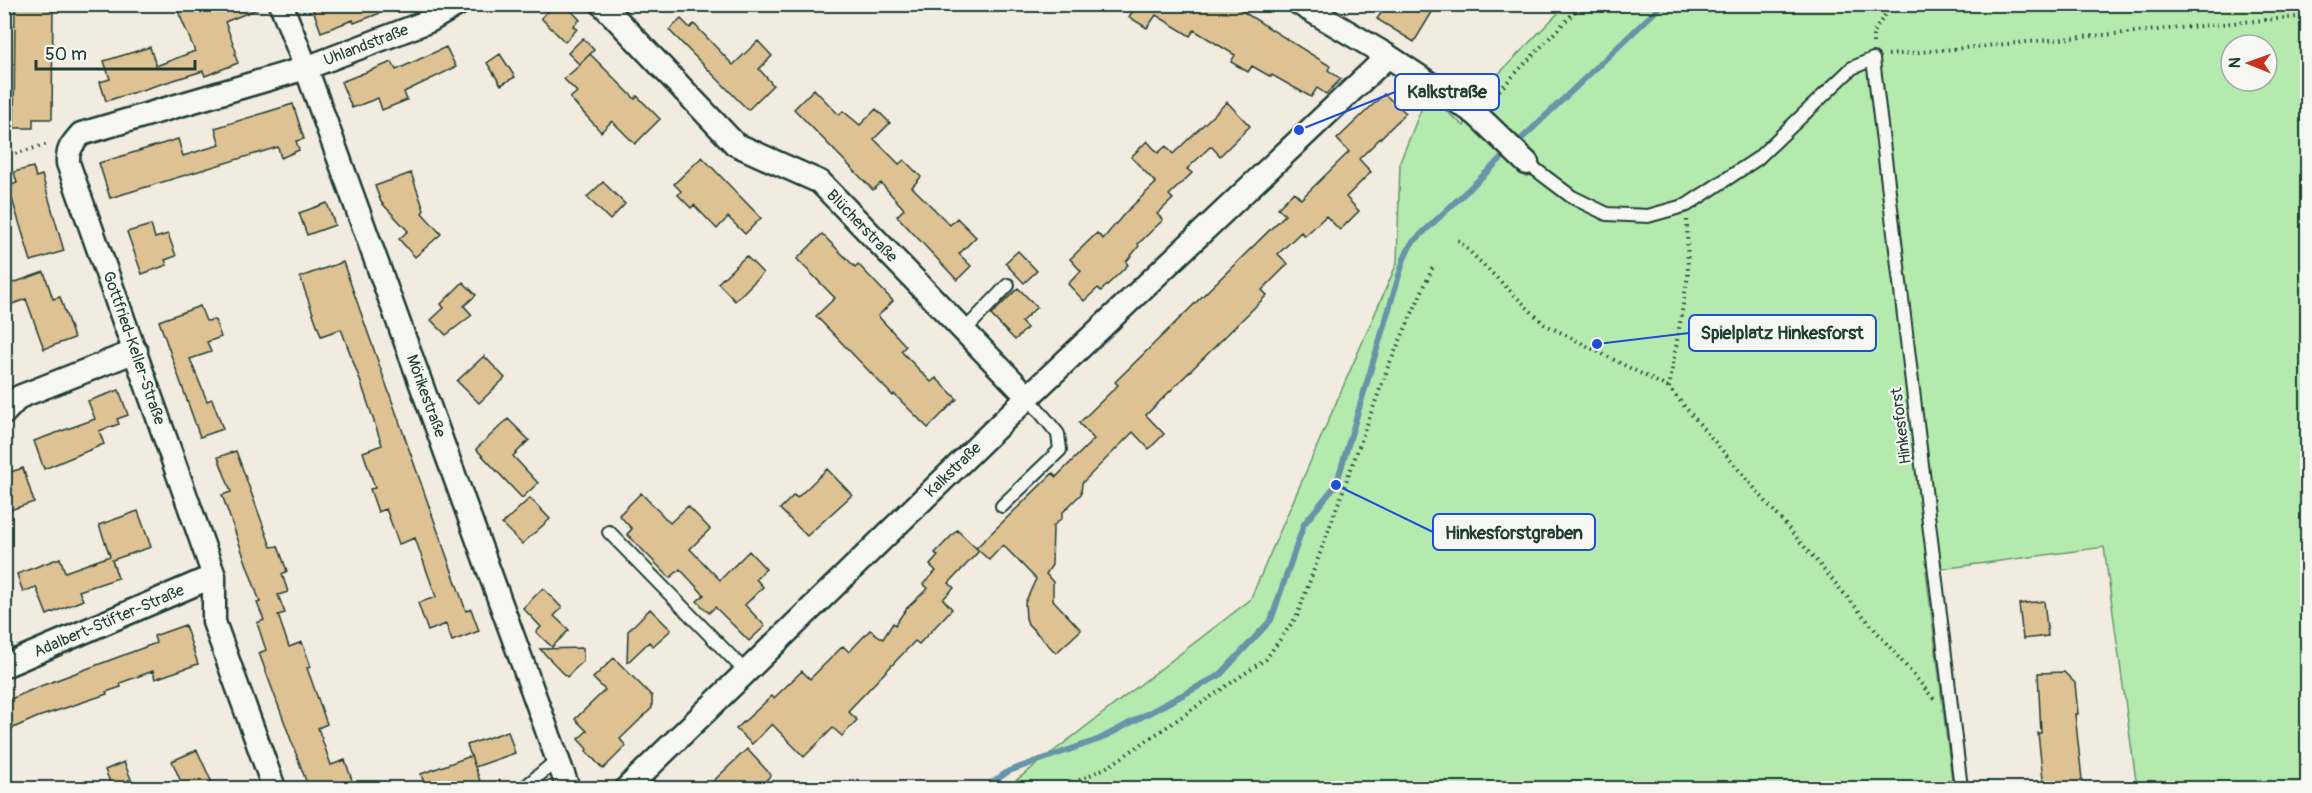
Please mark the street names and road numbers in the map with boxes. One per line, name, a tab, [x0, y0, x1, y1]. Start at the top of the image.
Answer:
street label: Uhlandstraße	[321, 20, 411, 70]
street label: Blücherstraße	[822, 185, 902, 267]
street label: Gottfried-Keller-Straße	[98, 269, 170, 427]
street label: Mörikestraße	[402, 352, 450, 440]
street label: Hinkesforst	[1886, 386, 1916, 465]
street label: Kalkstraße	[921, 438, 986, 502]
street label: Adalbert-Stifter-Straße	[31, 580, 187, 662]

